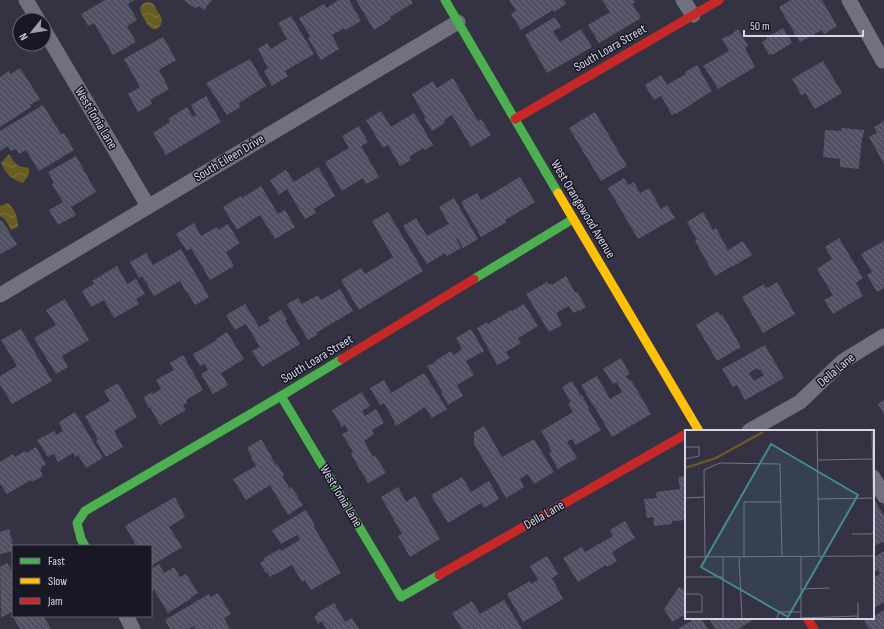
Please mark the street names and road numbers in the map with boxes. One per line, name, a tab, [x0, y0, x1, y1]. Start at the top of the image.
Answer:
street label: South Loara Street	[571, 21, 649, 75]
street label: West Tonia Lane	[71, 84, 121, 152]
street label: South Eileen Drive	[191, 131, 267, 185]
street label: West Orangewood Avenue	[547, 157, 619, 261]
street label: South Loara Street	[278, 331, 356, 387]
street label: Della Lane	[814, 350, 858, 390]
street label: West Tonia Lane	[316, 462, 366, 530]
street label: Della Lane	[521, 497, 567, 533]

